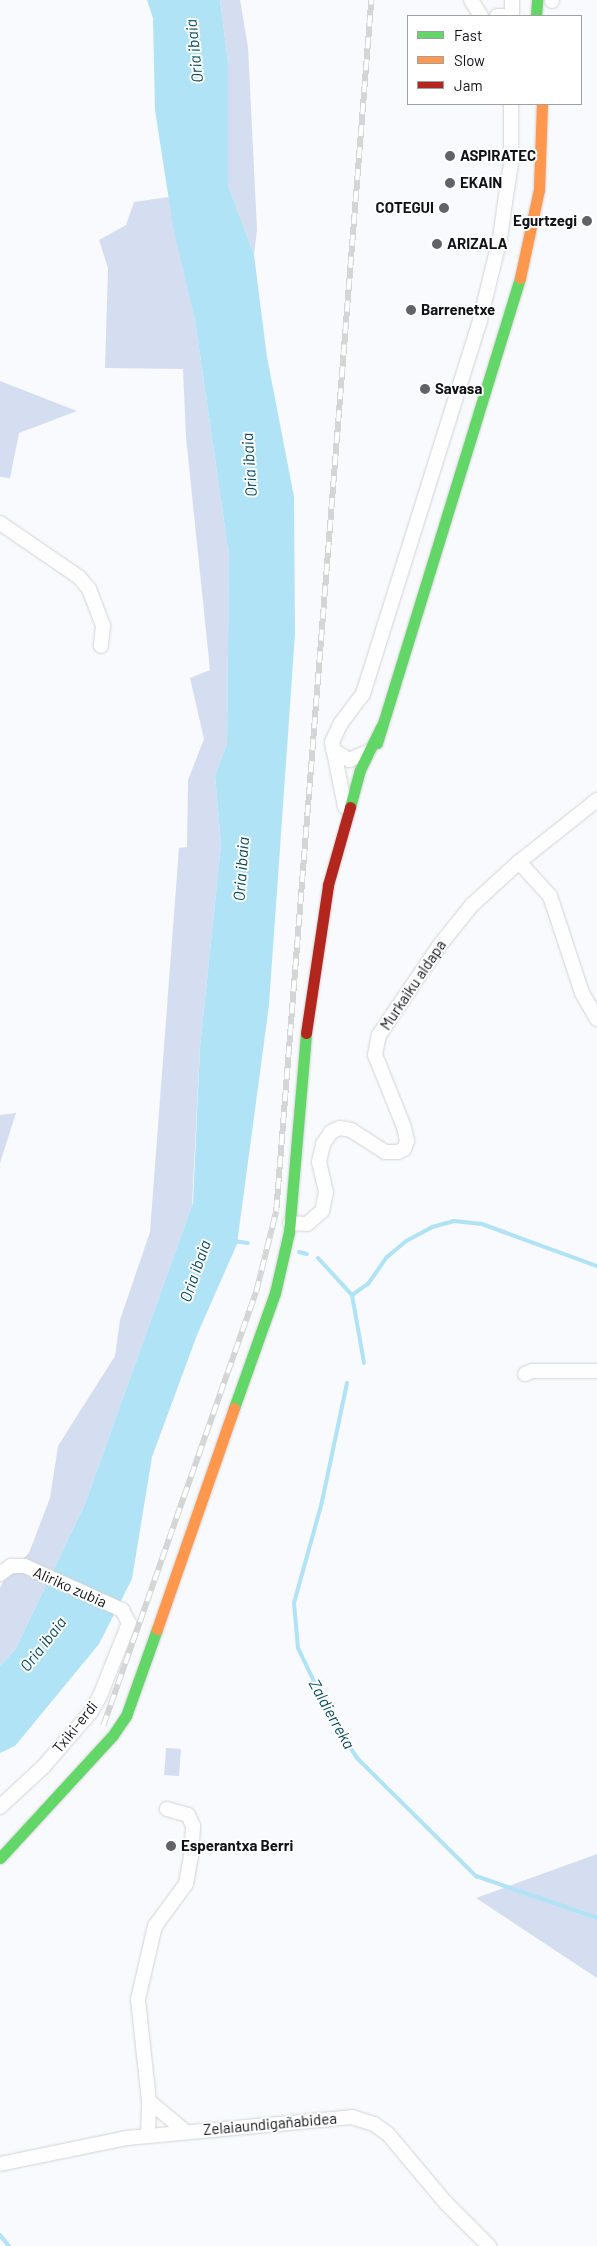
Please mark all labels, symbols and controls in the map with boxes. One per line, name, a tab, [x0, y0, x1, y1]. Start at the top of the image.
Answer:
legend	[407, 15, 582, 105]
water label: Oria ibaia	[181, 18, 207, 84]
text: Fast	[454, 26, 482, 44]
text: Slow	[454, 51, 485, 69]
text: Jam	[454, 76, 483, 94]
place label: ASPIRATEC	[460, 147, 536, 165]
marker: ASPIRATEC	[444, 150, 456, 162]
place label: EKAIN	[460, 174, 502, 192]
marker: EKAIN	[444, 177, 456, 189]
place label: COTEGUI	[376, 199, 434, 217]
marker: COTEGUI	[438, 202, 450, 214]
place label: Egurtzegi	[513, 212, 577, 230]
marker: Egurtzegi	[581, 215, 593, 227]
place label: ARIZALA	[447, 235, 508, 253]
marker: ARIZALA	[431, 238, 443, 250]
place label: Barrenetxe	[421, 301, 495, 319]
marker: Barrenetxe	[405, 304, 417, 316]
place label: Savasa	[435, 380, 482, 398]
marker: Savasa	[419, 383, 431, 395]
water label: Oria ibaia	[237, 432, 261, 498]
water label: Oria ibaia	[229, 836, 253, 902]
street label: Murkaiku aldapa	[376, 937, 450, 1033]
water label: Oria ibaia	[175, 1238, 215, 1304]
street label: Aliriko zubia	[30, 1563, 110, 1611]
water label: Oria ibaia	[16, 1613, 70, 1675]
water label: Zaldierreka	[305, 1676, 359, 1752]
street label: Txiki-erdi	[49, 1697, 101, 1757]
place label: Esperantxa Berri	[181, 1837, 293, 1855]
marker: Esperantxa Berri	[165, 1840, 177, 1852]
street label: Zelaiaundigañabidea	[202, 2109, 338, 2139]

